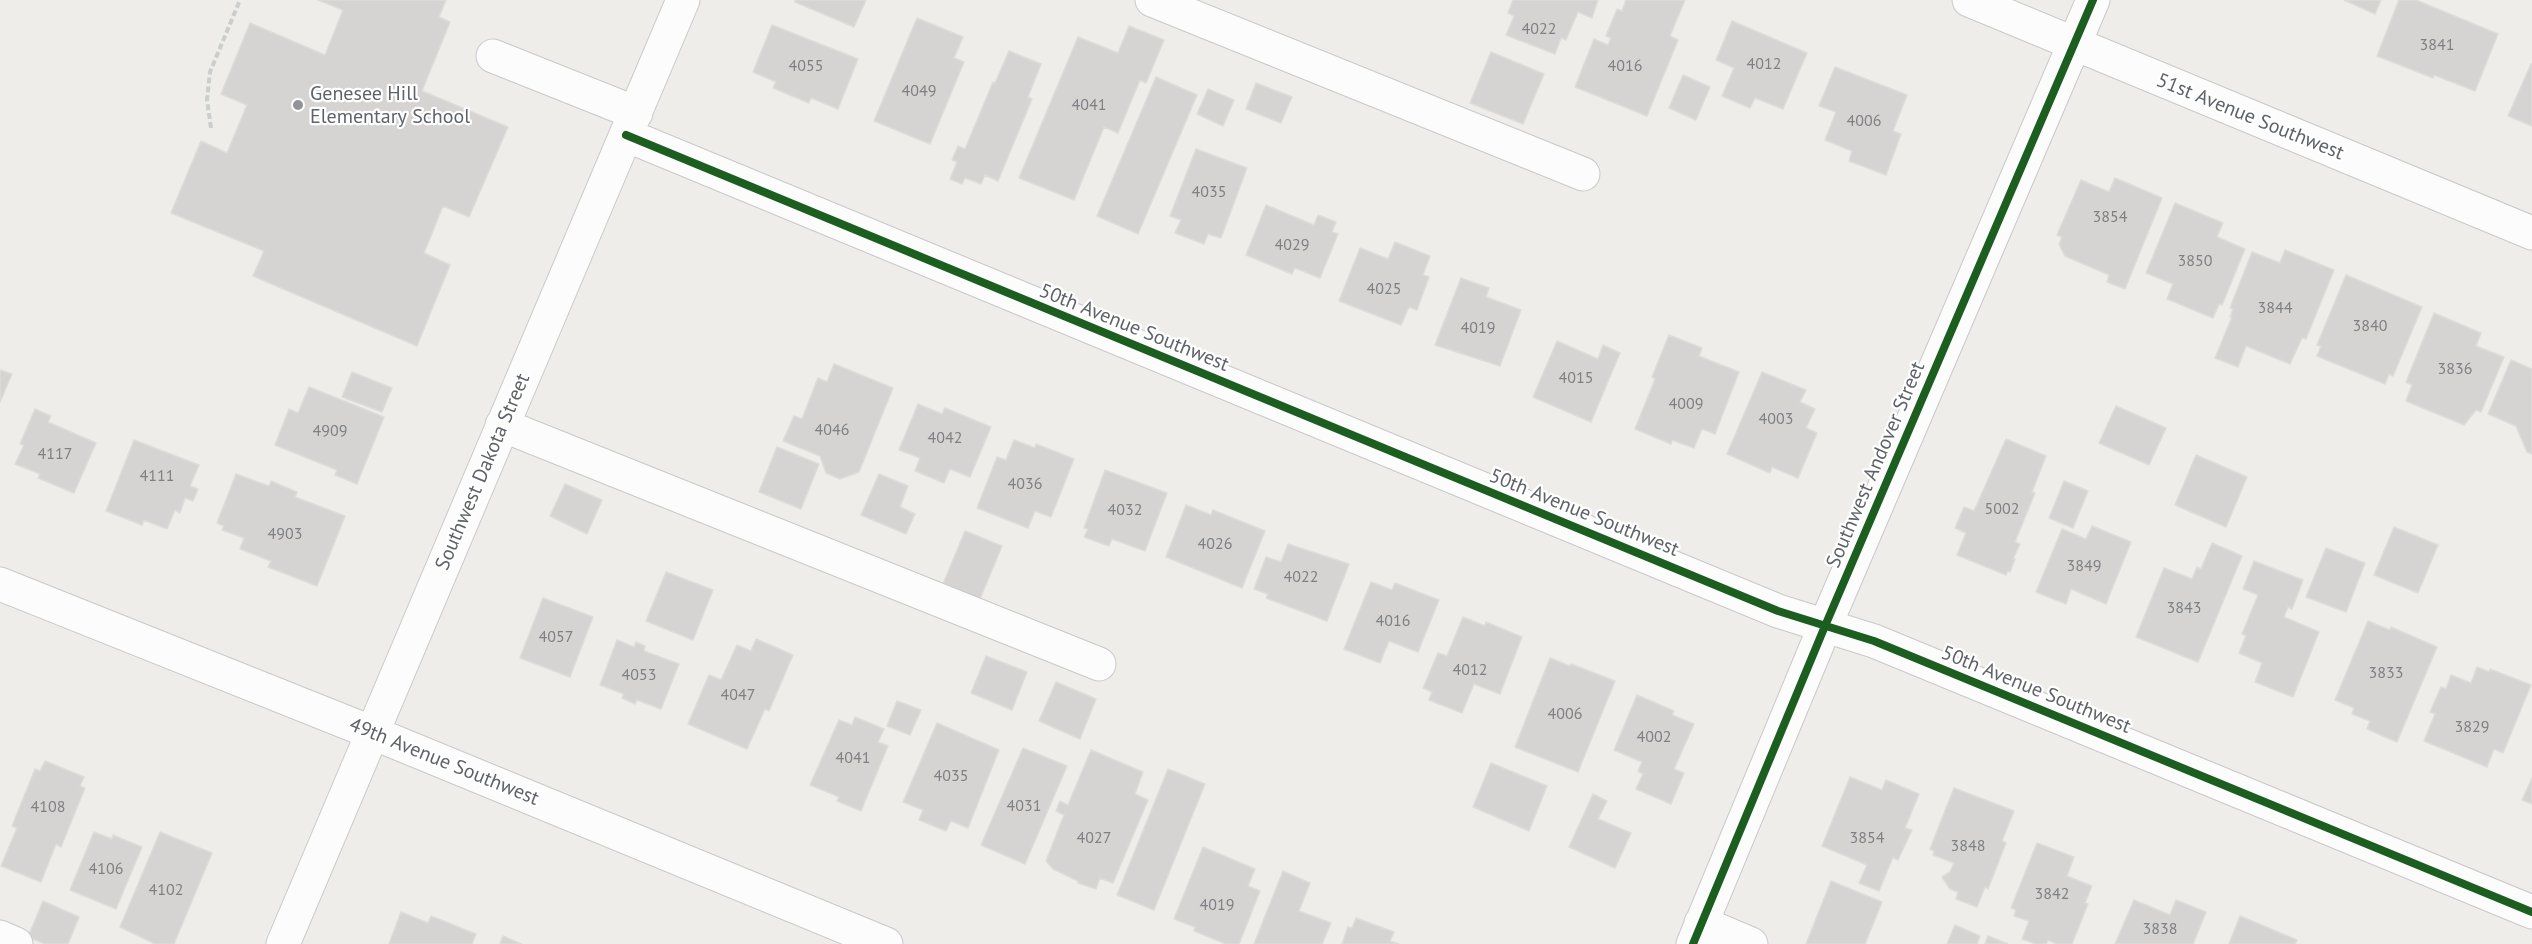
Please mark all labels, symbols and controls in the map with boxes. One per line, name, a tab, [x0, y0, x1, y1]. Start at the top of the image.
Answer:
house number: 4022	[1522, 19, 1556, 39]
house number: 3841	[2420, 35, 2454, 55]
house number: 4012	[1747, 54, 1781, 74]
house number: 4055	[789, 56, 823, 76]
house number: 4016	[1608, 56, 1642, 76]
street label: 51st Avenue Southwest	[2153, 68, 2347, 166]
house number: 4049	[902, 81, 936, 101]
place label: Genesee Hill Elementary School	[310, 82, 470, 129]
house number: 4041	[1072, 95, 1106, 115]
marker: Genesee Hill Elementary School	[291, 98, 305, 112]
house number: 4006	[1847, 111, 1881, 131]
house number: 4035	[1192, 182, 1226, 202]
house number: 3854	[2093, 207, 2127, 227]
house number: 4029	[1275, 235, 1309, 255]
house number: 3850	[2178, 251, 2212, 271]
street label: 50th Avenue Southwest	[1036, 279, 1232, 377]
house number: 4025	[1367, 279, 1401, 299]
house number: 3844	[2258, 298, 2292, 318]
house number: 3840	[2353, 316, 2387, 336]
house number: 4019	[1461, 318, 1495, 338]
street label: Southwest Andover Street	[1822, 358, 1930, 572]
house number: 3836	[2438, 359, 2472, 379]
house number: 4015	[1559, 368, 1593, 388]
street label: Southwest Dakota Street	[431, 370, 535, 574]
house number: 4009	[1669, 394, 1703, 414]
house number: 4003	[1759, 409, 1793, 429]
house number: 4046	[815, 420, 849, 440]
house number: 4909	[313, 421, 347, 441]
house number: 4042	[928, 428, 962, 448]
house number: 4117	[38, 444, 72, 464]
street label: 50th Avenue Southwest	[1486, 464, 1682, 562]
house number: 4111	[140, 466, 174, 486]
house number: 4036	[1008, 474, 1042, 494]
house number: 5002	[1985, 499, 2019, 519]
house number: 4032	[1108, 500, 1142, 520]
house number: 4903	[268, 524, 302, 544]
house number: 4026	[1198, 534, 1232, 554]
house number: 3849	[2067, 556, 2101, 576]
house number: 4022	[1284, 567, 1318, 587]
house number: 3843	[2167, 598, 2201, 618]
house number: 4016	[1376, 611, 1410, 631]
house number: 4057	[539, 627, 573, 647]
street label: 50th Avenue Southwest	[1938, 641, 2134, 739]
house number: 4012	[1453, 660, 1487, 680]
house number: 3833	[2369, 663, 2403, 683]
house number: 4053	[622, 665, 656, 685]
house number: 4047	[721, 685, 755, 705]
house number: 4006	[1548, 704, 1582, 724]
street label: 49th Avenue Southwest	[346, 713, 542, 811]
house number: 3829	[2455, 717, 2489, 737]
house number: 4002	[1637, 727, 1671, 747]
house number: 4041	[836, 748, 870, 768]
house number: 4035	[934, 766, 968, 786]
house number: 4031	[1007, 796, 1041, 816]
house number: 4108	[31, 797, 65, 817]
house number: 4027	[1077, 828, 1111, 848]
house number: 3854	[1850, 828, 1884, 848]
house number: 3848	[1951, 836, 1985, 856]
house number: 4106	[89, 859, 123, 879]
house number: 4102	[149, 880, 183, 900]
house number: 3842	[2035, 884, 2069, 904]
house number: 4019	[1200, 895, 1234, 915]
house number: 3838	[2143, 919, 2177, 939]

